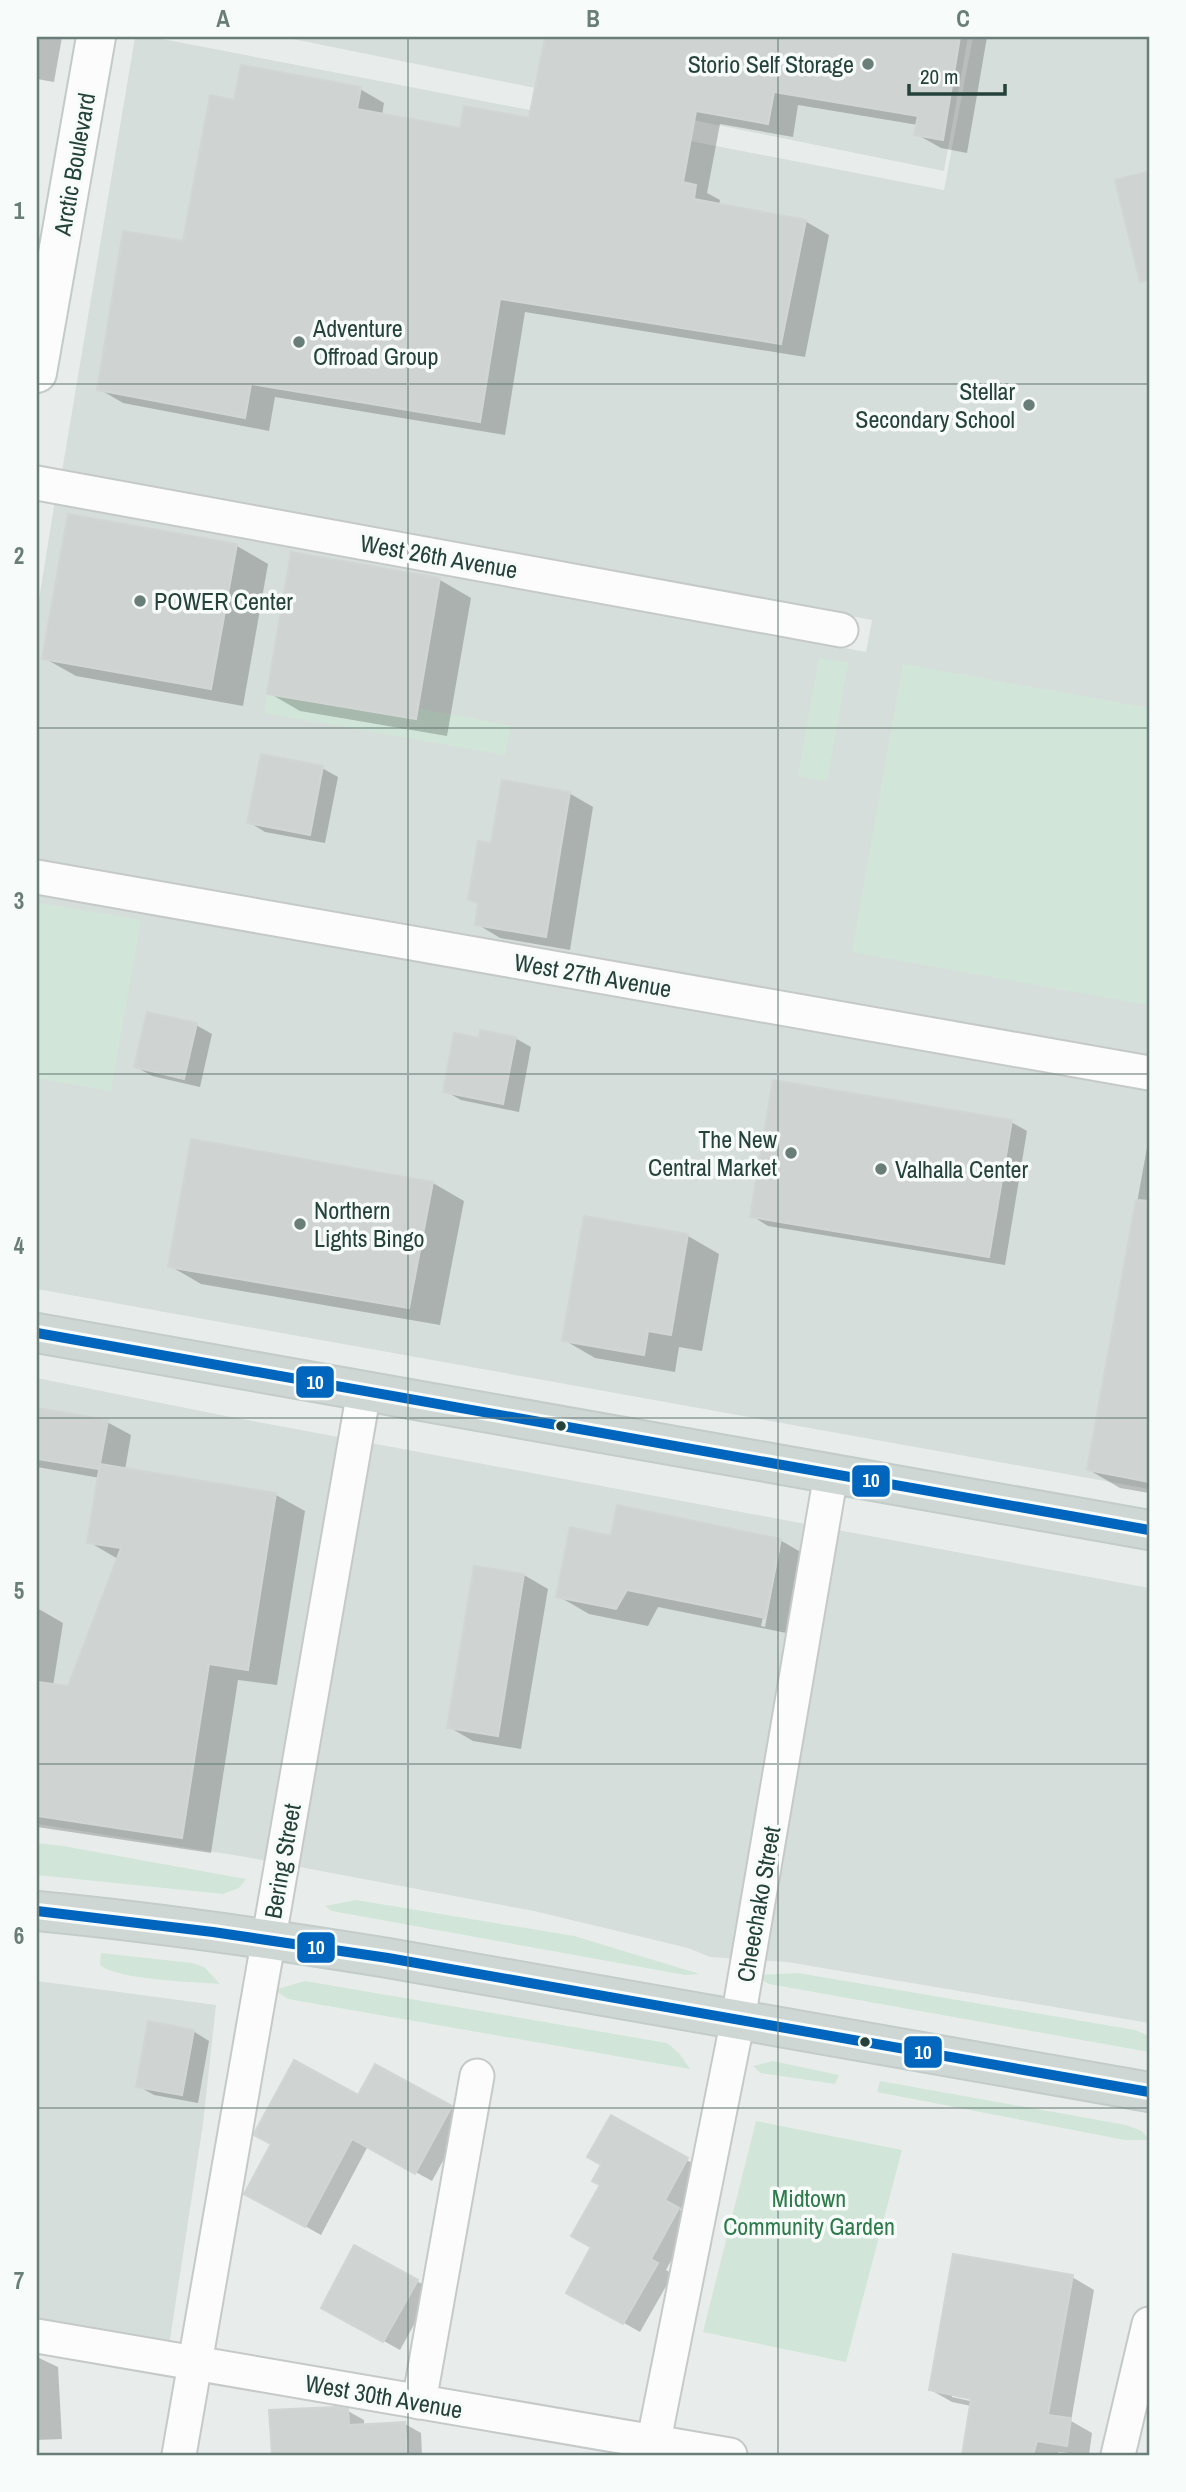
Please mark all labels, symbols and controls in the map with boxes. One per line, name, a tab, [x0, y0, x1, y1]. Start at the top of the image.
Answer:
text: A	[216, 3, 230, 34]
text: B	[586, 3, 600, 34]
text: C	[956, 3, 970, 34]
place label: Storio Self Storage	[688, 48, 854, 80]
scale bar	[909, 52, 1006, 96]
marker: Storio Self Storage	[860, 56, 876, 72]
text: 20 m	[920, 62, 958, 91]
street label: Arctic Boulevard	[46, 90, 102, 239]
text: 1	[14, 195, 25, 226]
place label: Adventure Offroad Group	[312, 312, 438, 372]
marker: Adventure Offroad Group	[291, 334, 307, 350]
place label: Stellar Secondary School	[855, 375, 1015, 435]
marker: Stellar Secondary School	[1021, 397, 1037, 413]
street label: West 26th Avenue	[358, 526, 520, 586]
text: 2	[14, 540, 24, 571]
place label: POWER Center	[154, 585, 293, 617]
marker: POWER Center	[132, 593, 148, 609]
text: 3	[14, 885, 24, 916]
street label: West 27th Avenue	[512, 945, 674, 1005]
place label: The New Central Market	[648, 1123, 778, 1183]
marker: The New Central Market	[783, 1145, 799, 1161]
place label: Valhalla Center	[895, 1153, 1029, 1185]
marker: Valhalla Center	[873, 1161, 889, 1177]
place label: Northern Lights Bingo	[314, 1194, 425, 1254]
marker: Northern Lights Bingo	[292, 1216, 308, 1232]
text: 4	[14, 1230, 25, 1261]
line badge: 10	[295, 1365, 335, 1399]
text: 10	[306, 1369, 324, 1395]
unlabelled marker	[554, 1419, 568, 1433]
line badge: 10	[851, 1464, 891, 1498]
text: 10	[862, 1467, 880, 1493]
text: 5	[14, 1575, 24, 1606]
street label: Bering Street	[256, 1801, 308, 1921]
street label: Cheechako Street	[729, 1823, 788, 1984]
text: 6	[14, 1920, 24, 1951]
line badge: 10	[296, 1931, 336, 1964]
text: 10	[307, 1934, 325, 1960]
unlabelled marker	[858, 2035, 872, 2049]
line badge: 10	[903, 2035, 943, 2069]
text: 10	[914, 2039, 932, 2065]
park label: Midtown Community Garden	[723, 2182, 895, 2242]
text: 7	[14, 2265, 24, 2296]
street label: West 30th Avenue	[303, 2366, 465, 2426]

